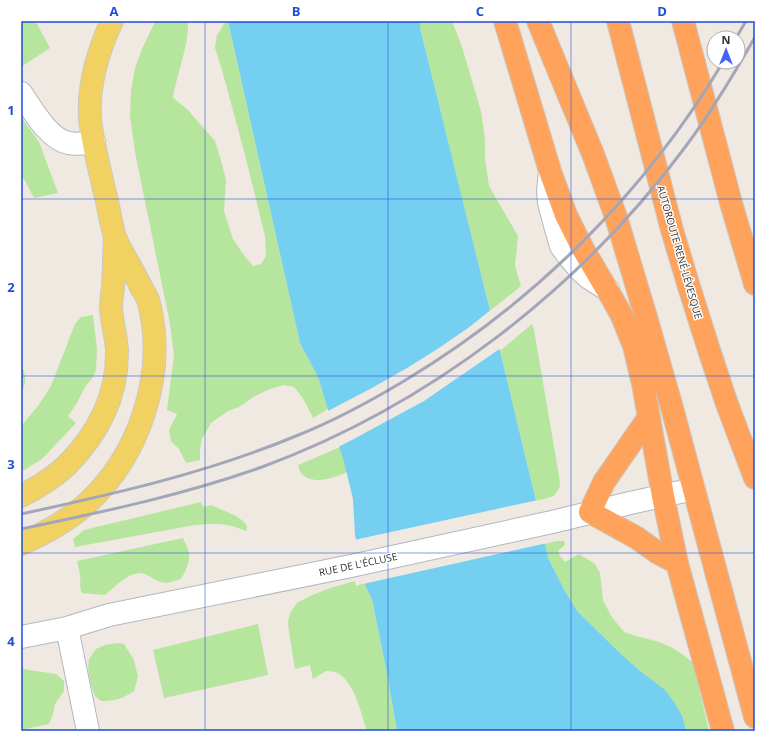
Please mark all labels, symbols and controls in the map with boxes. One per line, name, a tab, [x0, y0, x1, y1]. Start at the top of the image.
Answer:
text: A	[110, 2, 119, 20]
text: B	[292, 2, 301, 20]
text: C	[476, 2, 484, 20]
text: D	[657, 2, 667, 20]
north arrow	[706, 30, 746, 70]
text: N	[722, 32, 730, 47]
text: 1	[7, 101, 15, 119]
street label: AUTOROUTE RENÉ-LÉVESQUE	[654, 184, 706, 320]
text: 2	[7, 278, 15, 296]
text: 3	[7, 455, 15, 473]
street label: RUE DE L'ÉCLUSE	[317, 549, 399, 579]
text: 4	[7, 632, 15, 650]

